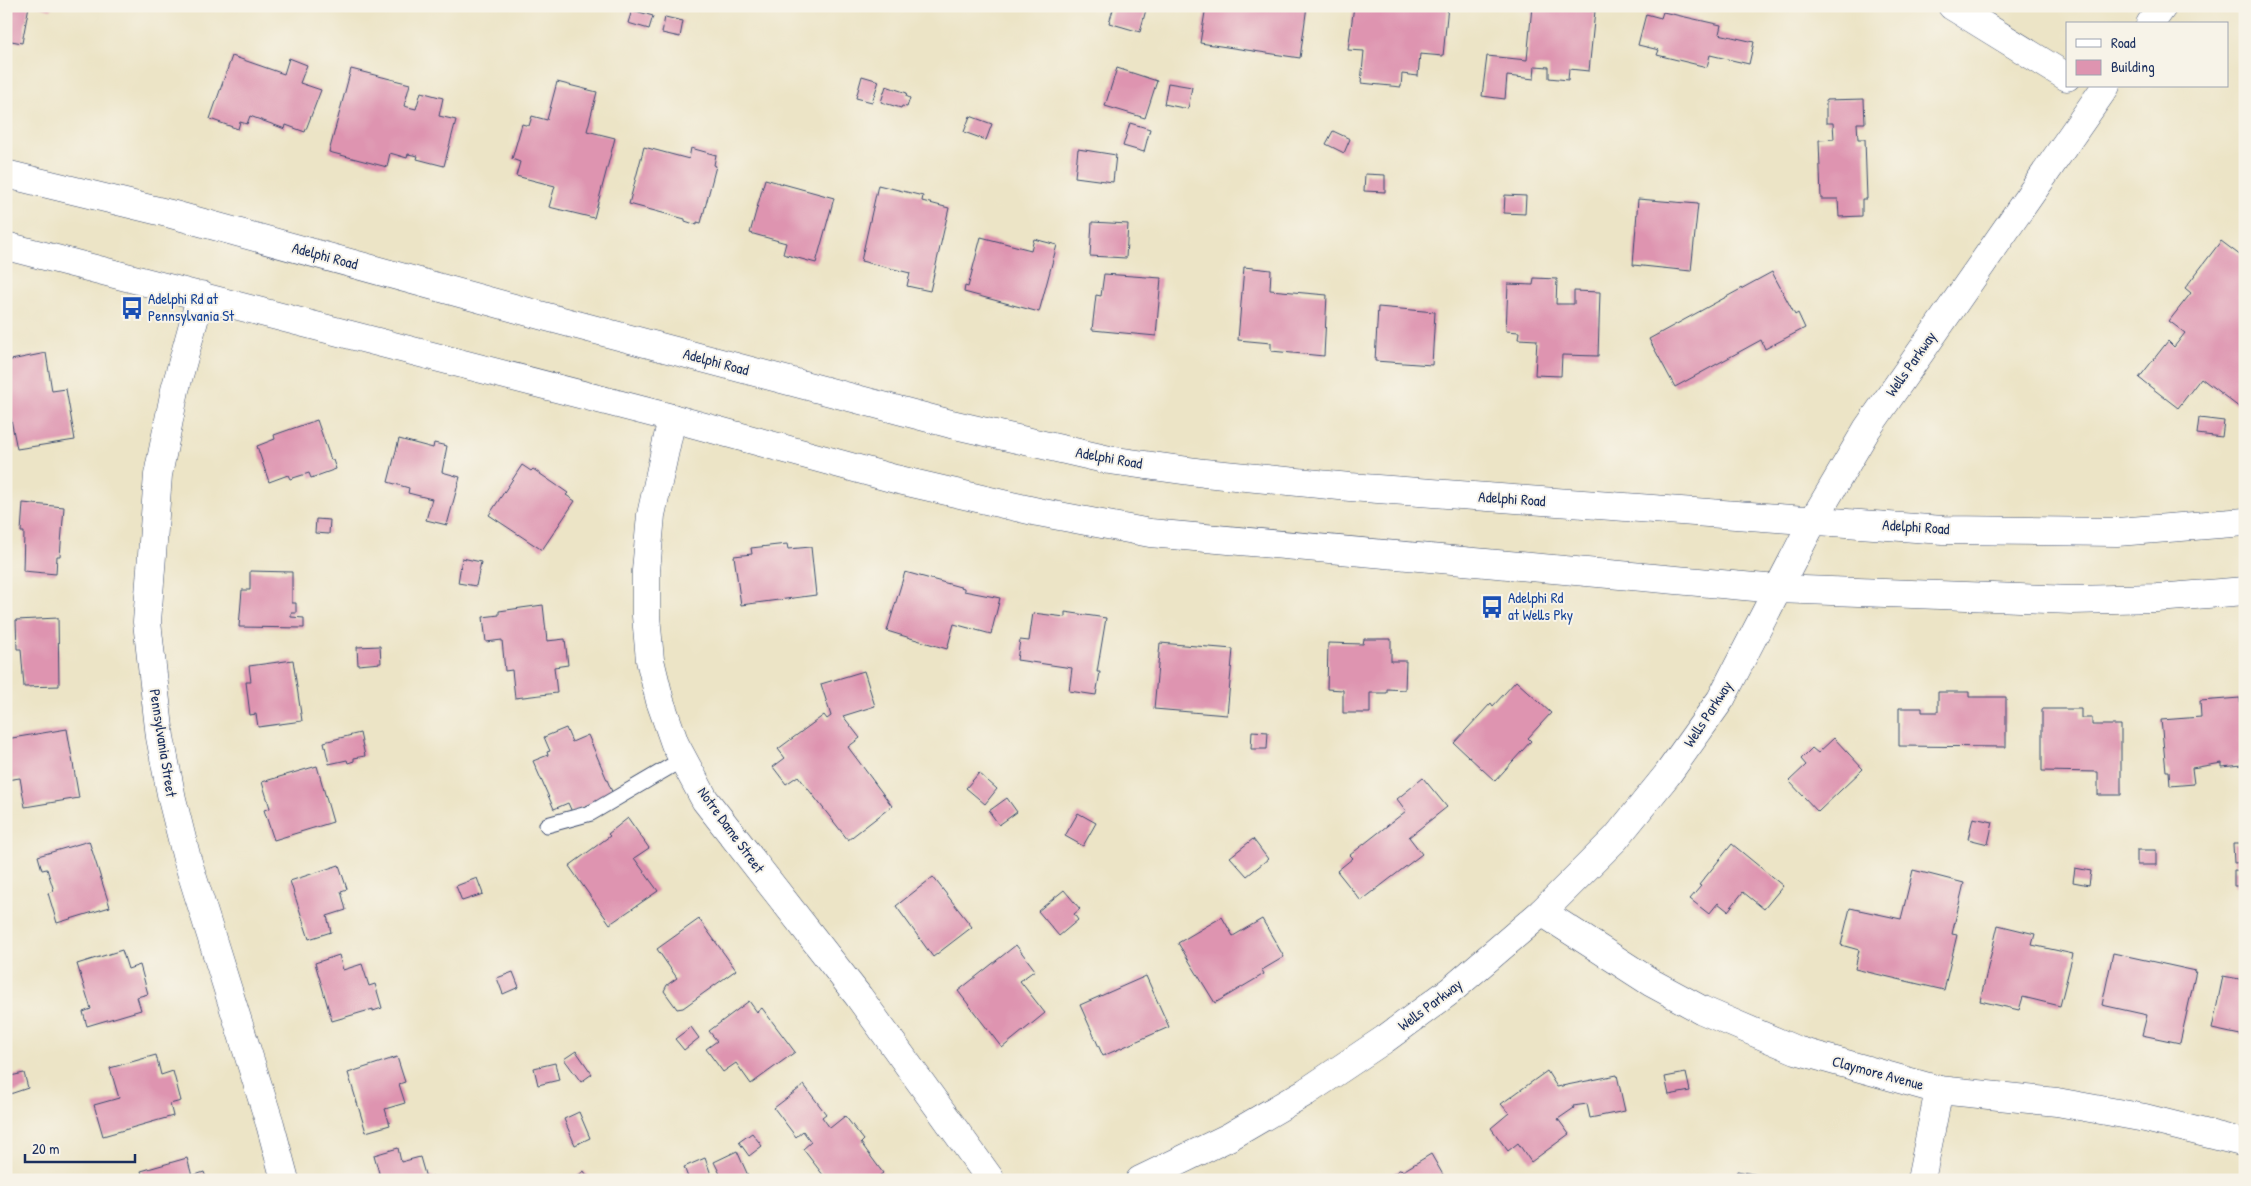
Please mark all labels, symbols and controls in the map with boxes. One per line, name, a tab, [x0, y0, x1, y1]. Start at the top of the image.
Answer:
legend	[2066, 22, 2228, 88]
text: Road	[2111, 32, 2136, 53]
text: Building	[2111, 56, 2155, 77]
street label: Adelphi Road	[290, 237, 360, 274]
place label: Adelphi Rd at Pennsylvania St	[148, 288, 235, 326]
bus stop icon: Adelphi Rd at Pennsylvania St	[119, 295, 145, 321]
street label: Wells Parkway	[1880, 327, 1941, 401]
street label: Adelphi Road	[681, 343, 751, 380]
street label: Adelphi Road	[1074, 441, 1144, 474]
street label: Adelphi Road	[1478, 486, 1546, 511]
street label: Adelphi Road	[1882, 514, 1950, 539]
place label: Adelphi Rd at Wells Pky	[1508, 587, 1573, 625]
bus stop icon: Adelphi Rd at Wells Pky	[1479, 594, 1505, 620]
street label: Wells Parkway	[1678, 676, 1737, 751]
street label: Pennsylvania Street	[145, 687, 183, 799]
street label: Notre Dame Street	[693, 782, 770, 878]
street label: Wells Parkway	[1393, 974, 1466, 1036]
street label: Claymore Avenue	[1830, 1050, 1926, 1095]
scale bar	[25, 1131, 135, 1163]
text: 20 m	[32, 1138, 59, 1159]

